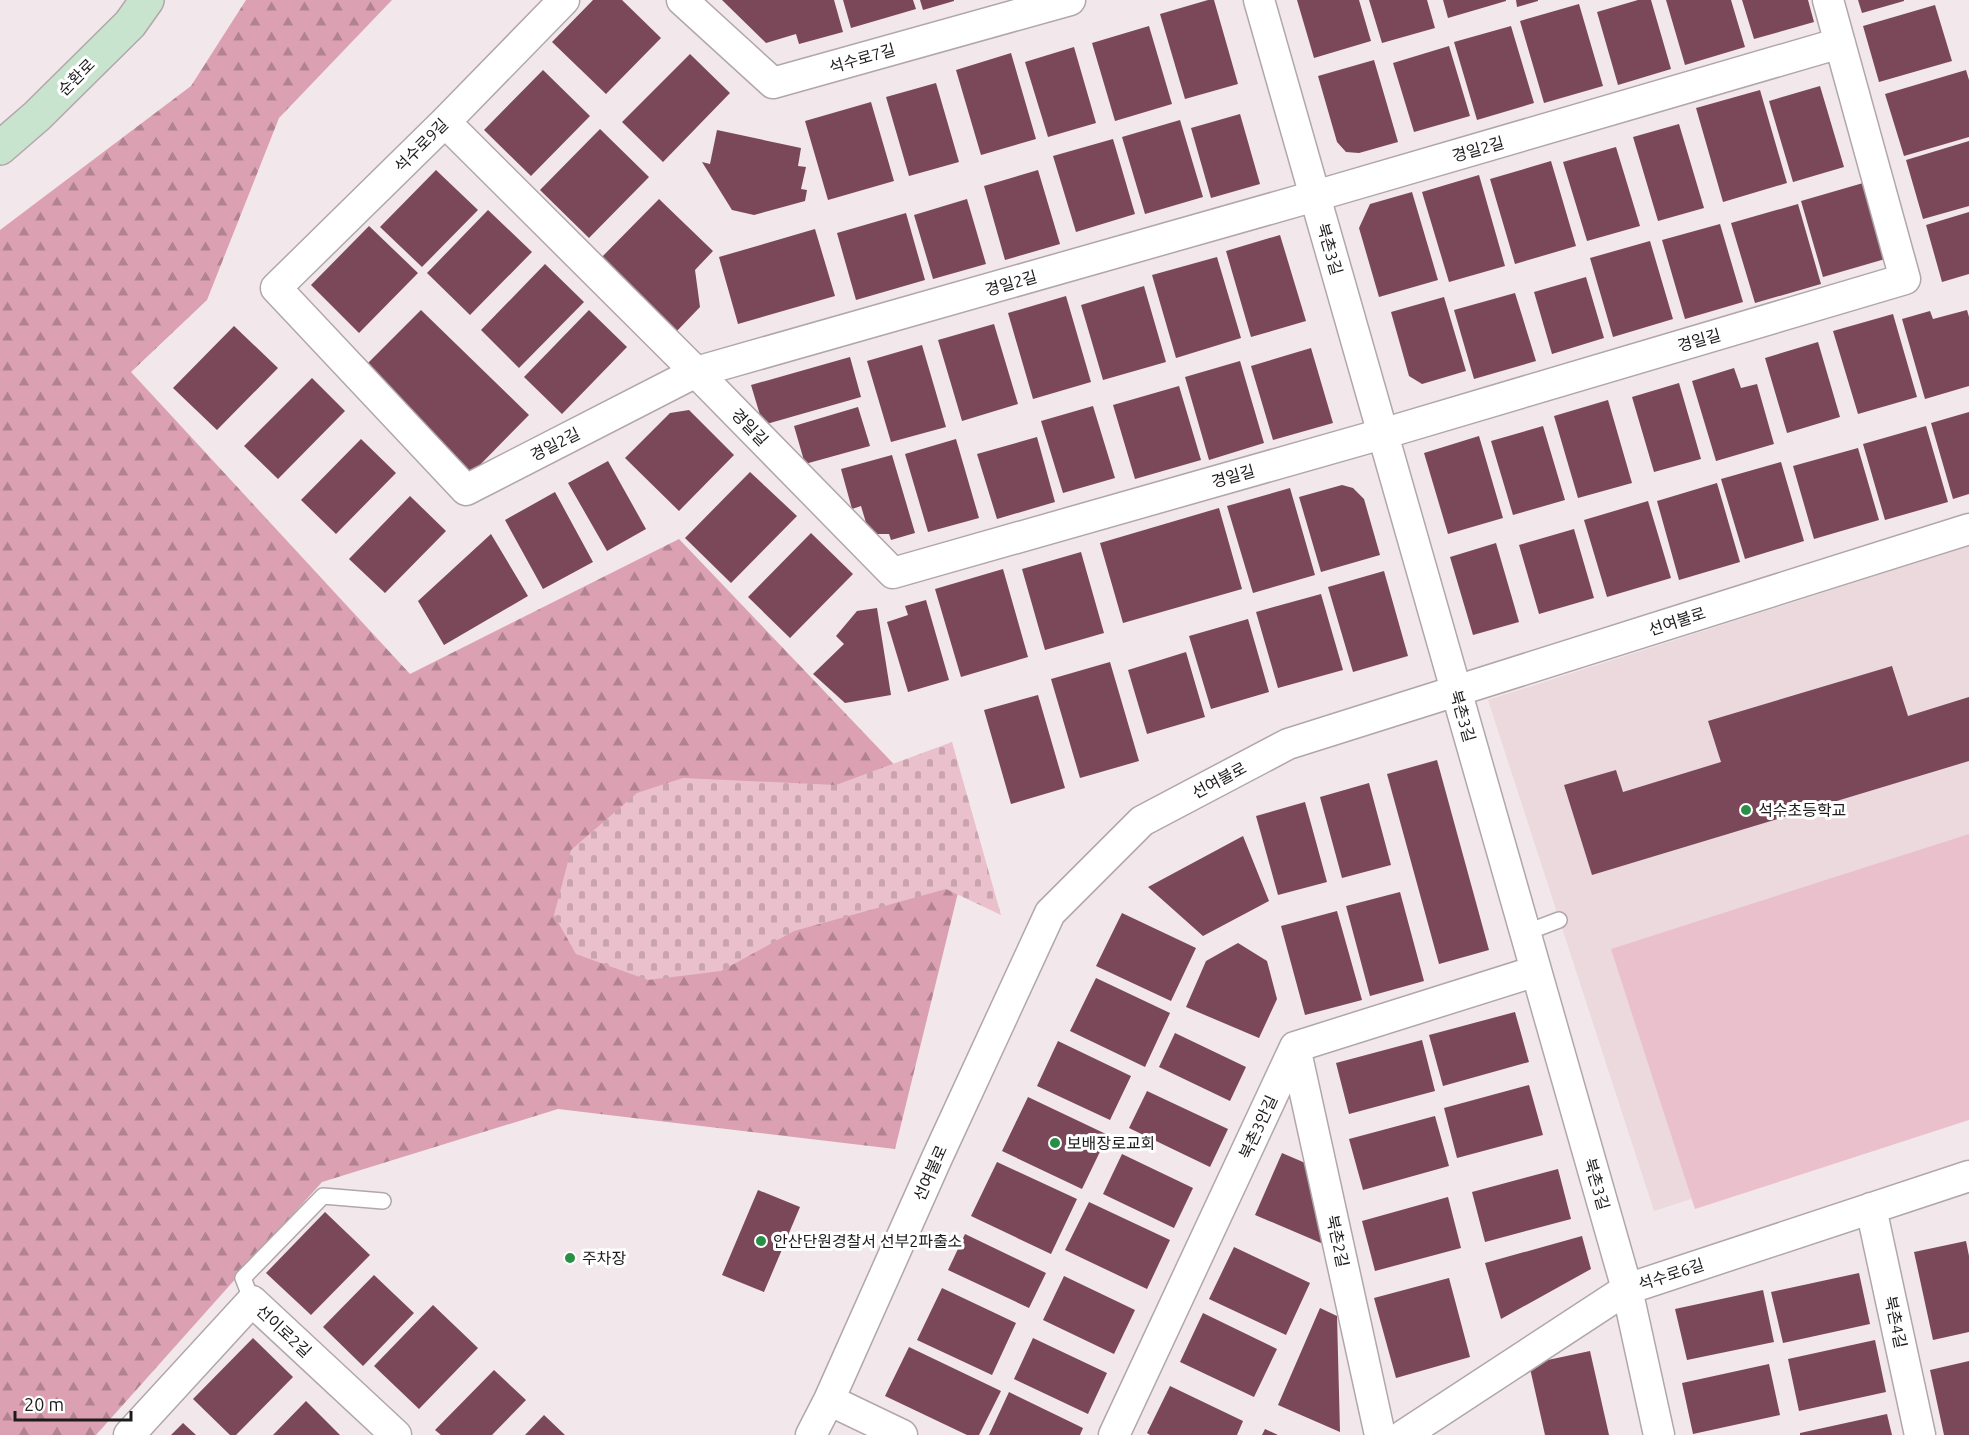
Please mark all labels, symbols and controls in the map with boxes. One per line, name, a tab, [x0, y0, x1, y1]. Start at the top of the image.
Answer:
street label: 석수로7길	[827, 40, 897, 76]
street label: 순환로	[54, 55, 98, 99]
street label: 석수로9길	[391, 115, 451, 175]
street label: 경일2길	[1450, 133, 1506, 165]
street label: 북촌3길	[1314, 221, 1346, 277]
street label: 경일2길	[983, 267, 1039, 299]
street label: 경일길	[1675, 325, 1723, 355]
street label: 경일길	[728, 405, 772, 449]
street label: 경일2길	[527, 424, 583, 464]
street label: 경일길	[1209, 461, 1257, 491]
street label: 선여불로	[1646, 603, 1708, 639]
street label: 북촌3길	[1447, 688, 1479, 744]
street label: 선여불로	[1189, 758, 1249, 802]
place label: 석수초등학교	[1758, 801, 1846, 819]
marker: 석수초등학교	[1739, 803, 1753, 817]
street label: 북촌3안길	[1235, 1092, 1281, 1162]
place label: 보배장로교회	[1067, 1134, 1155, 1152]
marker: 보배장로교회	[1048, 1136, 1062, 1150]
street label: 선여불로	[910, 1142, 950, 1204]
street label: 북촌3길	[1581, 1156, 1613, 1212]
street label: 북촌2길	[1324, 1213, 1352, 1269]
place label: 안산단원경찰서 선부2파출소	[773, 1232, 962, 1250]
marker: 안산단원경찰서 선부2파출소	[754, 1234, 768, 1248]
place label: 주차장	[582, 1249, 626, 1267]
marker: 주차장	[563, 1251, 577, 1265]
street label: 석수로6길	[1636, 1255, 1706, 1293]
street label: 북촌4길	[1882, 1294, 1910, 1350]
street label: 선이로2길	[253, 1301, 315, 1361]
scale bar	[15, 1384, 130, 1422]
text: 20 m	[24, 1394, 64, 1414]

